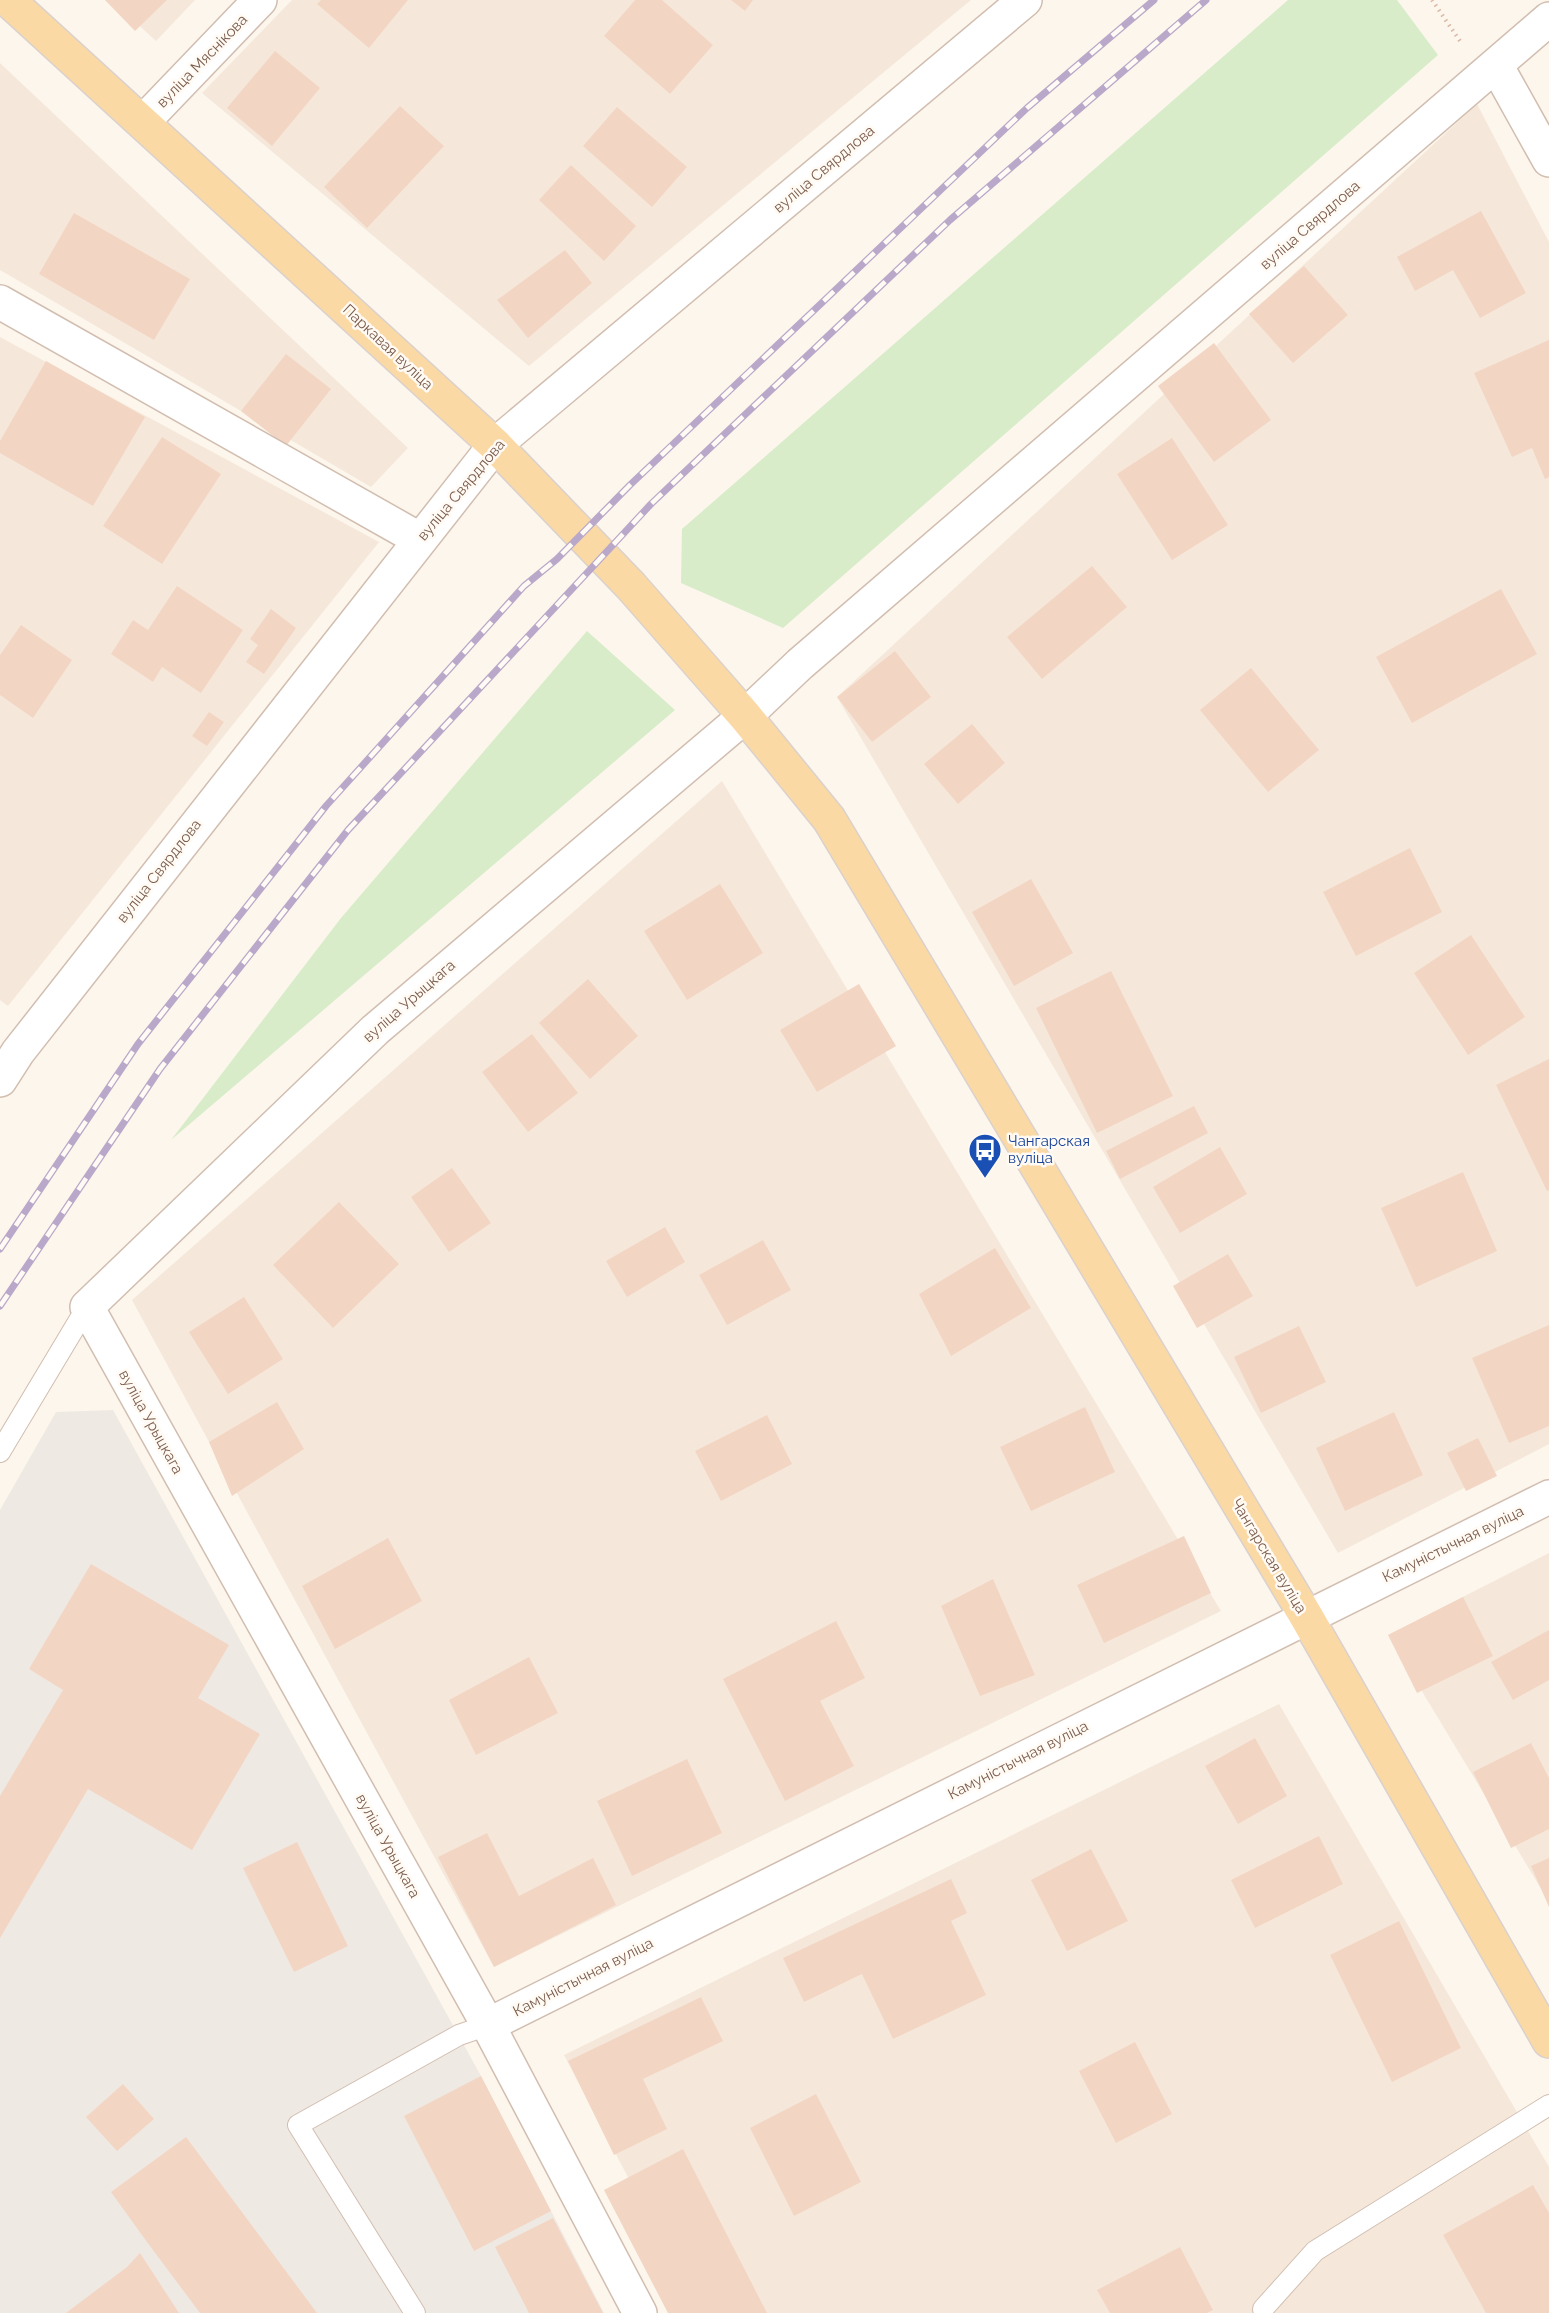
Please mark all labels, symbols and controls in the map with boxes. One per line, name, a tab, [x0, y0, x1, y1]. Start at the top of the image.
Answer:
street label: вуліца Мяснікова	[153, 11, 251, 111]
street label: вуліца Свярдлова	[770, 121, 878, 217]
street label: вуліца Свярдлова	[1256, 177, 1364, 273]
street label: Паркавая вуліца	[339, 301, 437, 393]
street label: вуліца Свярдлова	[413, 436, 509, 544]
street label: вуліца Свярдлова	[113, 816, 205, 926]
street label: вуліца Урыцкага	[359, 956, 459, 1046]
bus stop icon: Чангарская вуліца	[967, 1132, 1003, 1179]
place label: Чангарская вуліца	[1008, 1132, 1090, 1167]
street label: вуліца Урыцкага	[115, 1367, 187, 1477]
street label: Чангарская вуліца	[1228, 1495, 1310, 1617]
street label: Камуністычная вуліца	[1379, 1502, 1527, 1586]
street label: Камуністычная вуліца	[945, 1717, 1091, 1803]
street label: вуліца Урыцкага	[352, 1791, 424, 1901]
street label: Камуністычная вуліца	[510, 1934, 656, 2020]

